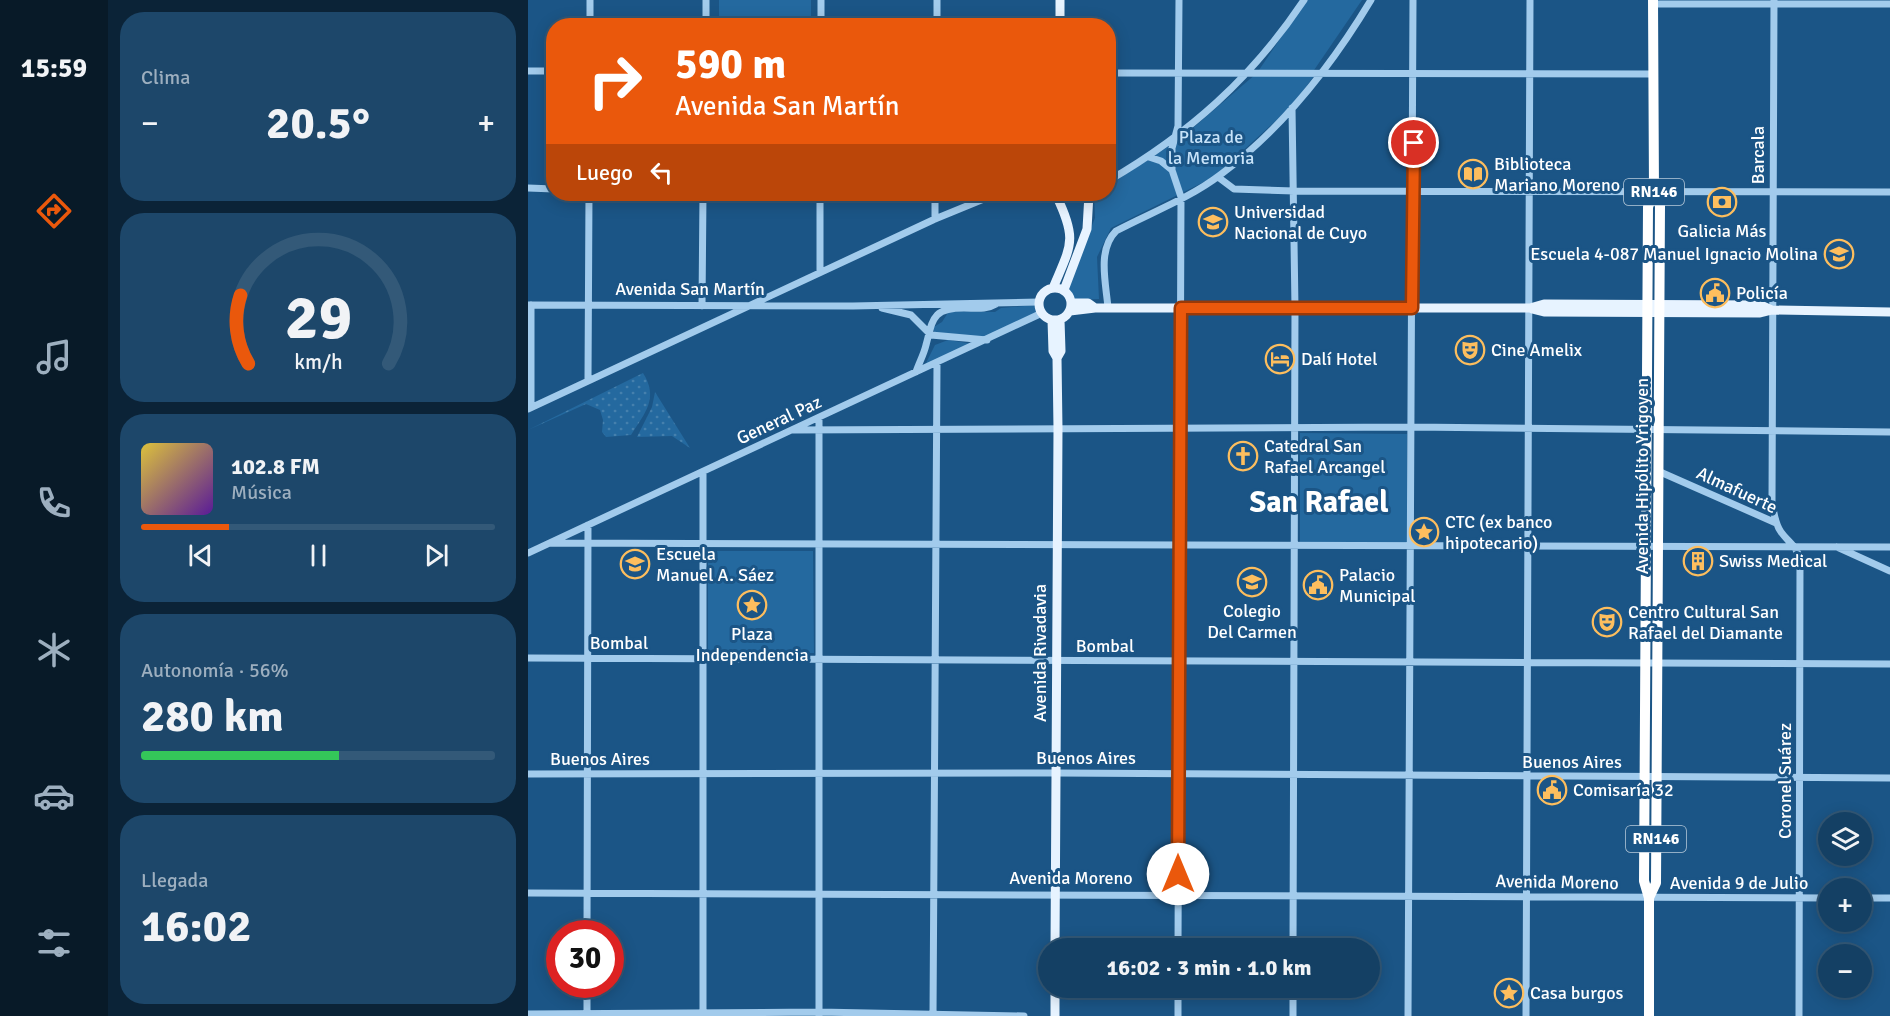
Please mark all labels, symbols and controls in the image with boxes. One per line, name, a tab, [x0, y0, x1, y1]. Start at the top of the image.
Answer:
text: 590 m	[675, 39, 786, 90]
icon: right	[576, 42, 654, 120]
text: 15:59	[21, 52, 87, 85]
text: Clima	[141, 65, 190, 90]
text: Avenida San Martín	[675, 90, 900, 123]
text: 20.5°	[266, 96, 370, 151]
text: −	[141, 103, 159, 144]
text: +	[477, 103, 495, 144]
pin	[1388, 117, 1439, 168]
park label: Plaza de la Memoria	[1168, 126, 1254, 169]
icon: arrive	[1397, 126, 1430, 159]
street label: Barcala	[1747, 126, 1769, 184]
place label: Biblioteca Mariano Moreno	[1494, 153, 1620, 196]
icon: left	[645, 156, 678, 189]
library icon: Biblioteca Mariano Moreno	[1457, 158, 1489, 190]
text: Luego	[576, 159, 633, 186]
road number: RN146	[1624, 179, 1684, 205]
bank icon: Galicia Más	[1706, 186, 1738, 218]
icon: directions	[33, 190, 75, 232]
place label: Universidad Nacional de Cuyo	[1234, 201, 1367, 244]
school or university icon: Universidad Nacional de Cuyo	[1197, 206, 1229, 238]
place label: Galicia Más	[1678, 220, 1767, 242]
school or university icon: Escuela 4-087 Manuel Ignacio Molina	[1823, 238, 1855, 270]
place label: Escuela 4-087 Manuel Ignacio Molina	[1530, 243, 1818, 265]
public building icon: Policía	[1699, 277, 1731, 309]
street label: Avenida San Martín	[615, 278, 765, 300]
text: 29	[284, 279, 352, 356]
place label: Policía	[1736, 282, 1788, 304]
theatre icon: Cine Amelix	[1454, 334, 1486, 366]
icon: music	[33, 336, 75, 378]
place label: Cine Amelix	[1491, 339, 1583, 361]
hotel icon: Dalí Hotel	[1264, 343, 1296, 375]
place label: Dalí Hotel	[1301, 348, 1377, 370]
text: km/h	[294, 350, 342, 376]
street label: Avenida Hipólito Yrigoyen	[1631, 378, 1653, 574]
street label: General Paz	[733, 391, 825, 449]
place label: Catedral San Rafael Arcangel	[1264, 435, 1386, 478]
church icon: Catedral San Rafael Arcangel	[1227, 440, 1259, 472]
text: 102.8 FM	[231, 453, 320, 480]
street label: Almafuerte	[1693, 462, 1781, 518]
text: Música	[231, 480, 292, 505]
icon: phone	[33, 482, 75, 524]
district label: San Rafael	[1249, 484, 1389, 521]
place label: CTC (ex banco hipotecario)	[1445, 511, 1552, 554]
place icon: CTC (ex banco hipotecario)	[1408, 516, 1440, 548]
icon: previous	[184, 539, 217, 572]
icon: pause	[302, 539, 335, 572]
icon: next	[420, 539, 453, 572]
place label: Escuela Manuel A. Sáez	[656, 543, 774, 586]
building icon: Swiss Medical	[1682, 545, 1714, 577]
school or university icon: Escuela Manuel A. Sáez	[619, 548, 651, 580]
place label: Swiss Medical	[1719, 550, 1827, 572]
place label: Palacio Municipal	[1339, 564, 1416, 607]
school or university icon: Colegio Del Carmen	[1236, 566, 1268, 598]
public building icon: Palacio Municipal	[1302, 569, 1334, 601]
street label: Avenida Rivadavia	[1029, 584, 1051, 722]
place icon: Plaza Independencia	[736, 589, 768, 621]
place label: Colegio Del Carmen	[1207, 600, 1297, 643]
place label: Centro Cultural San Rafael del Diamante	[1628, 601, 1783, 644]
theatre icon: Centro Cultural San Rafael del Diamante	[1591, 606, 1623, 638]
place label: Plaza Independencia	[695, 623, 809, 666]
icon: climate	[33, 629, 75, 671]
street label: Bombal	[590, 632, 648, 654]
street label: Bombal	[1076, 635, 1134, 657]
text: Autonomía · 56%	[141, 658, 289, 683]
text: 280 km	[141, 689, 284, 744]
street label: Coronel Suárez	[1774, 723, 1796, 839]
street label: Buenos Aires	[1036, 747, 1136, 769]
street label: Buenos Aires	[550, 748, 650, 770]
street label: Buenos Aires	[1522, 751, 1622, 773]
public building icon: Comisaría 32	[1536, 774, 1568, 806]
icon: car	[33, 775, 75, 817]
place label: Comisaría 32	[1573, 779, 1674, 801]
map controls	[1818, 812, 1872, 998]
button: layers	[1818, 812, 1872, 866]
road number: RN146	[1626, 826, 1686, 852]
position arrow	[1146, 842, 1210, 906]
street label: Avenida Moreno	[1009, 867, 1133, 889]
text: Llegada	[141, 868, 208, 893]
street label: Avenida Moreno	[1495, 870, 1619, 894]
street label: Avenida 9 de Julio	[1670, 872, 1808, 894]
button: +	[1818, 878, 1872, 932]
text: 16:02	[141, 899, 251, 954]
speed limit sign: 30	[546, 920, 624, 998]
icon: filters	[33, 922, 75, 964]
button: −	[1818, 944, 1872, 998]
text: 16:02 · 3 min · 1.0 km	[1106, 954, 1312, 981]
place icon: Casa burgos	[1493, 977, 1525, 1009]
place label: Casa burgos	[1530, 982, 1623, 1004]

